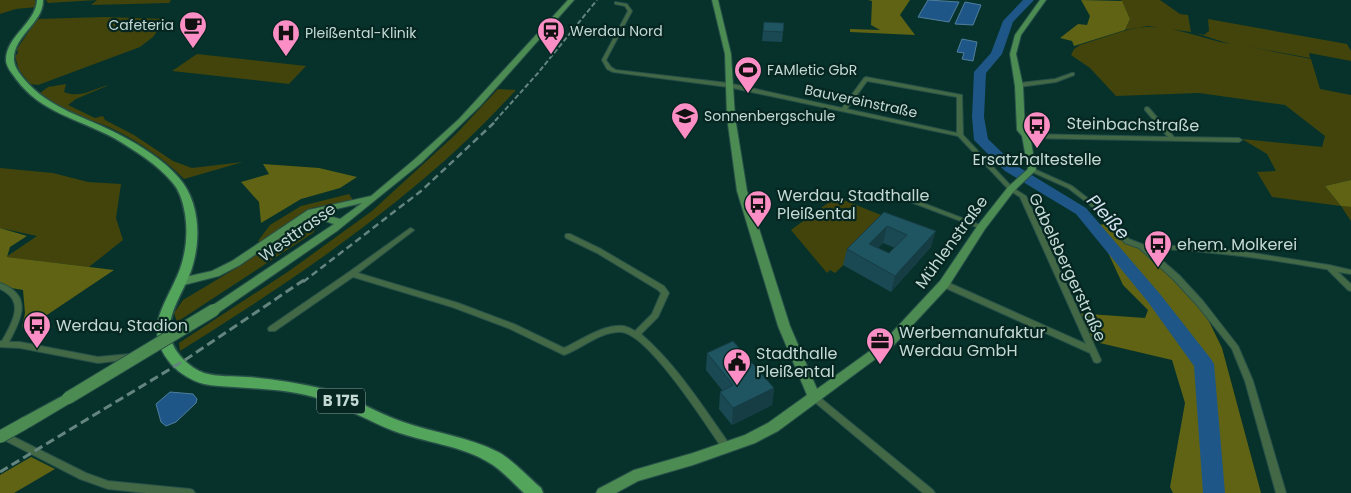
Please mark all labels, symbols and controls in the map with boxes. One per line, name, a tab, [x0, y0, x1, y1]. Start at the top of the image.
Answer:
cafe icon: Cafeteria	[178, 10, 208, 49]
place label: Cafeteria	[109, 15, 174, 35]
station icon: Werdau Nord	[536, 16, 566, 55]
hospital icon: Pleißental-Klinik	[271, 18, 301, 57]
place label: Werdau Nord	[570, 21, 663, 41]
place label: Pleißental-Klinik	[305, 23, 417, 43]
sports icon: FAMletic GbR	[733, 55, 763, 94]
place label: FAMletic GbR	[767, 60, 857, 80]
street label: Bauvereinstraße	[803, 79, 920, 123]
school or university icon: Sonnenbergschule	[670, 101, 700, 140]
place label: Sonnenbergschule	[704, 106, 836, 126]
bus stop icon: Ersatzhaltestelle	[1022, 110, 1052, 149]
street label: Steinbachstraße	[1066, 112, 1200, 137]
place label: Ersatzhaltestelle	[972, 148, 1102, 171]
place label: Werdau, Stadthalle Pleißental	[777, 184, 929, 225]
water label: Pleiße	[1081, 188, 1136, 245]
bus stop icon: Werdau, Stadthalle Pleißental	[743, 189, 773, 228]
street label: Gabelsbergerstraße	[1023, 189, 1112, 345]
street label: Mühlenstraße	[910, 191, 993, 294]
street label: Westtrasse	[254, 197, 340, 267]
bus stop icon: ehem. Molkerei	[1143, 229, 1173, 268]
place label: ehem. Molkerei	[1177, 233, 1297, 256]
bus stop icon: Werdau, Stadion	[22, 310, 52, 349]
place label: Werdau, Stadion	[56, 314, 188, 337]
place label: Werbemanufaktur Werdau GmbH	[899, 321, 1045, 362]
office icon: Werbemanufaktur Werdau GmbH	[865, 326, 895, 365]
place label: Stadthalle Pleißental	[756, 342, 838, 383]
public building icon: Stadthalle Pleißental	[722, 347, 752, 386]
road number: B 175	[317, 388, 365, 414]

